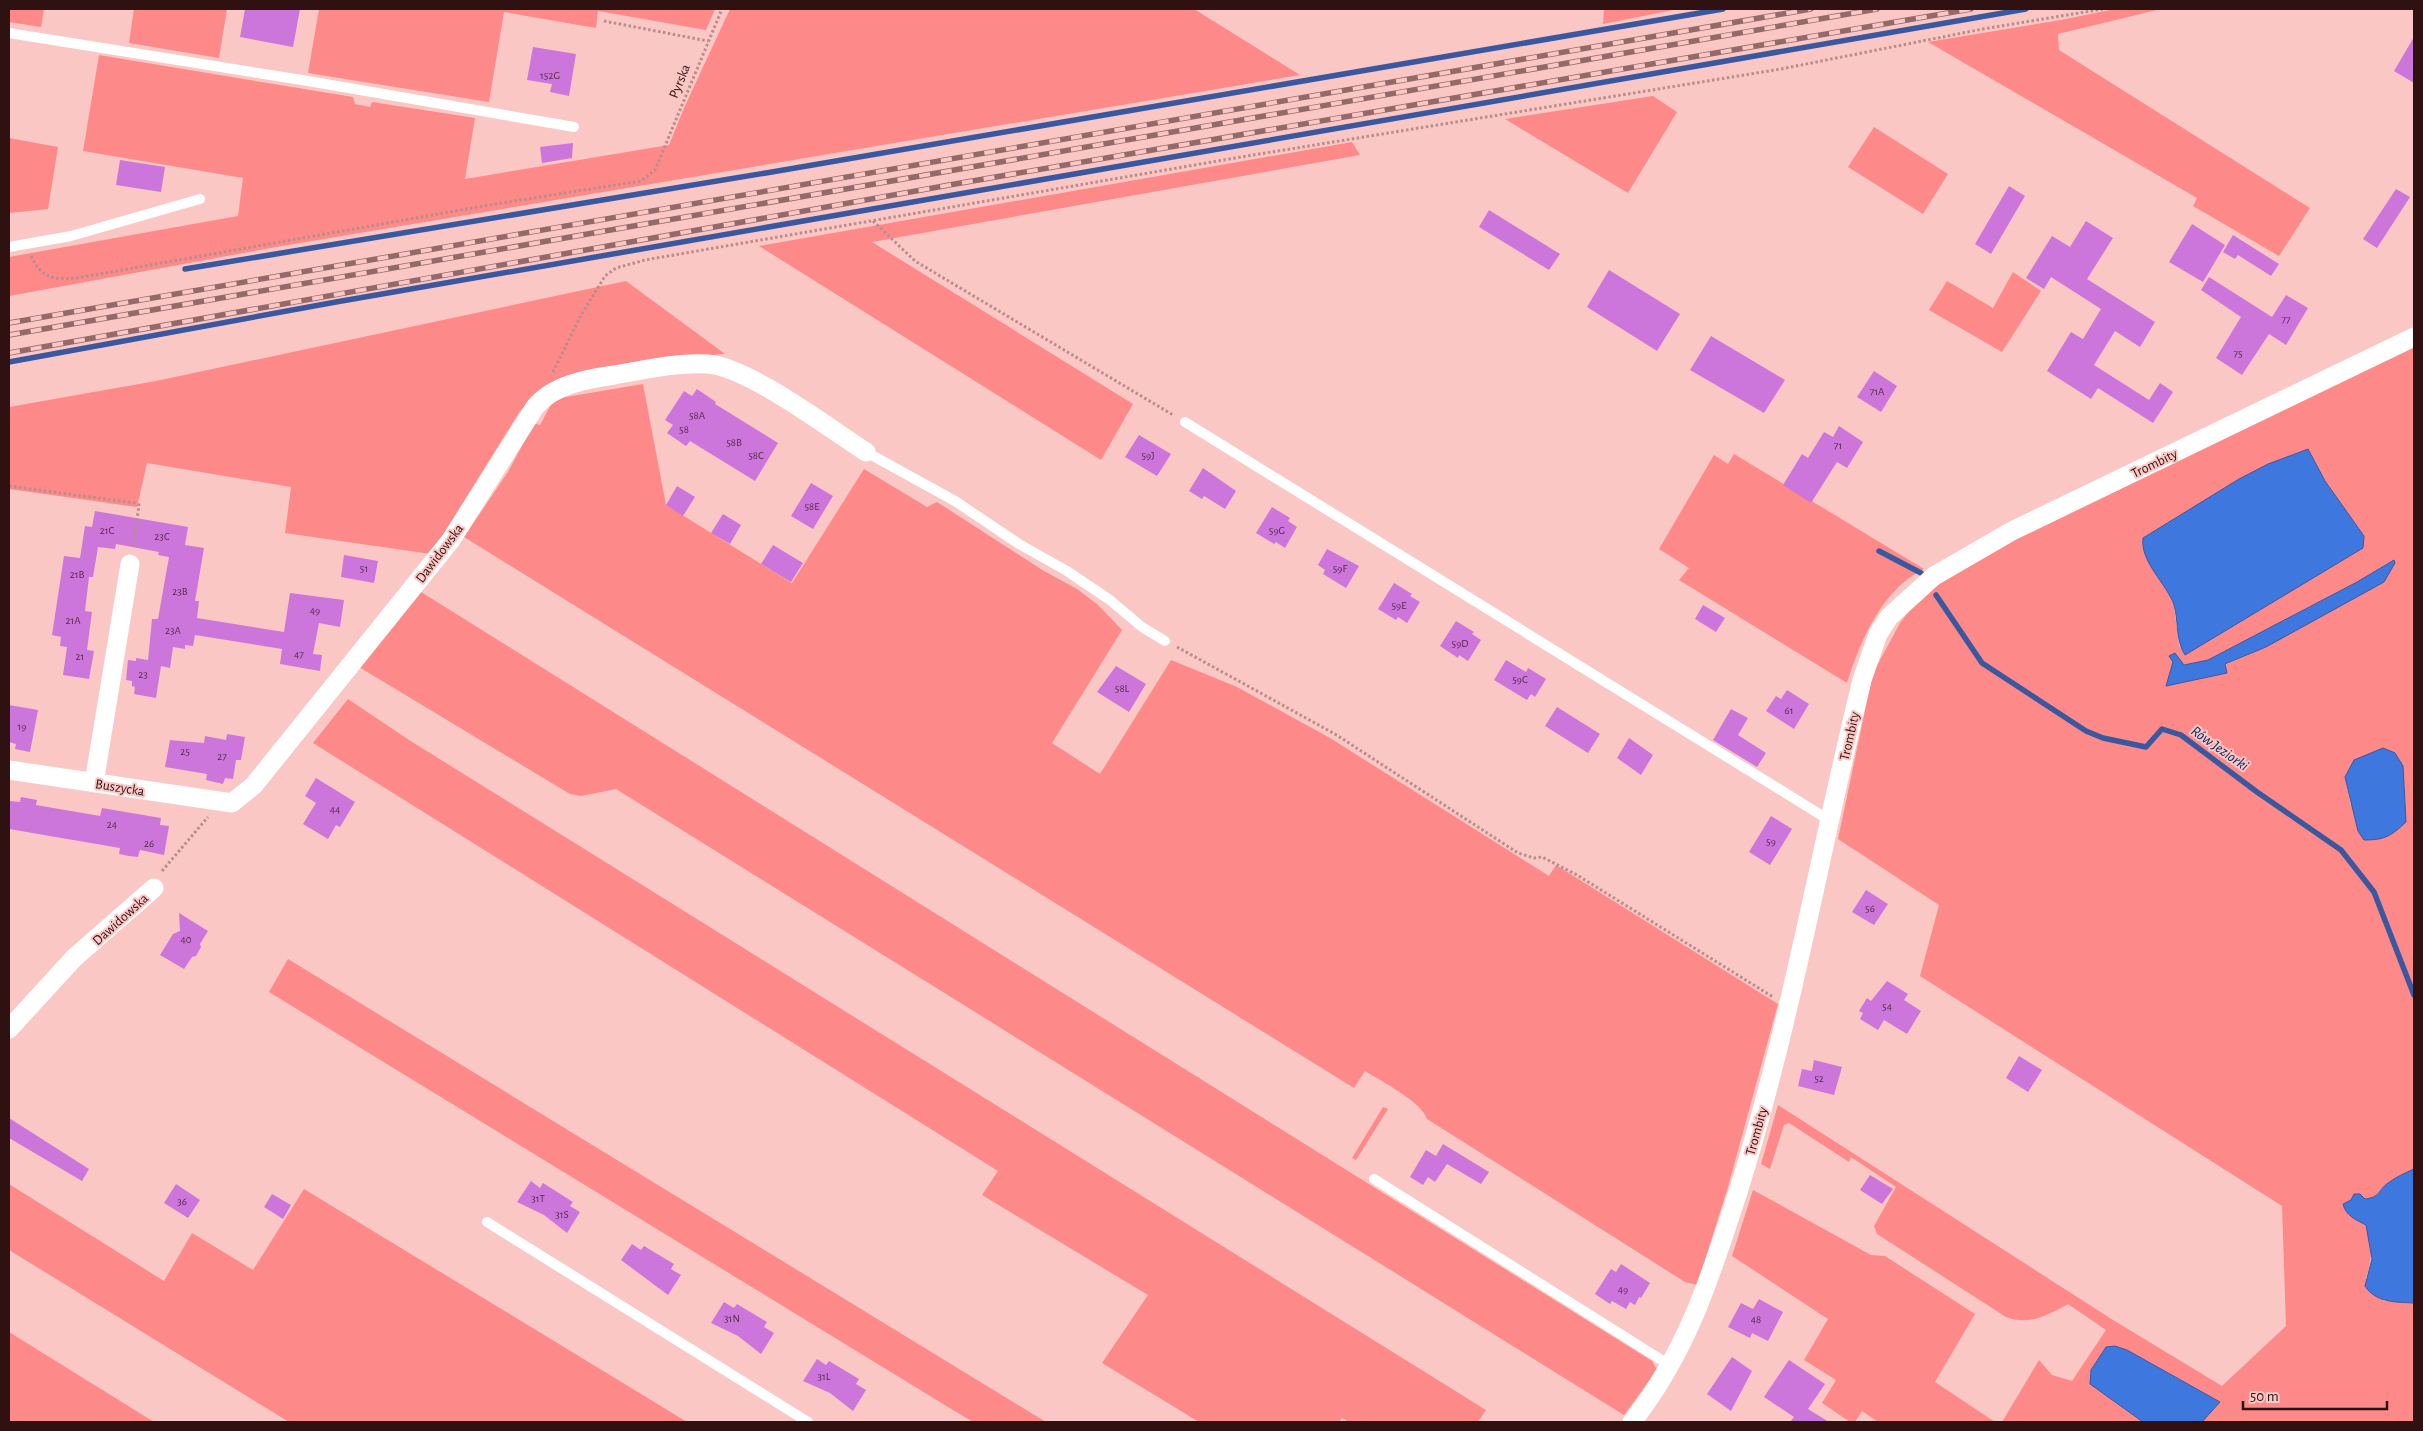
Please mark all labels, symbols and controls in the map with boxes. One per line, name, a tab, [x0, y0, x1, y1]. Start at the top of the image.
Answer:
street label: Pyrska	[667, 62, 693, 100]
house number: 152G	[540, 70, 560, 81]
house number: 77	[2281, 314, 2291, 325]
house number: 75	[2233, 348, 2243, 359]
house number: 71A	[1870, 386, 1885, 397]
house number: 58A	[689, 410, 706, 421]
house number: 58	[679, 424, 689, 435]
house number: 58B	[726, 437, 742, 448]
house number: 71	[1834, 440, 1842, 451]
street label: Trombity	[2129, 447, 2180, 481]
house number: 58C	[748, 450, 764, 461]
house number: 59J	[1141, 450, 1155, 461]
house number: 58E	[804, 501, 820, 512]
street label: Dawidowska	[413, 521, 467, 585]
house number: 21C	[100, 525, 115, 536]
house number: 59G	[1269, 525, 1285, 536]
house number: 23C	[154, 531, 170, 542]
house number: 51	[360, 563, 368, 574]
house number: 59F	[1333, 563, 1347, 574]
house number: 21B	[70, 569, 84, 580]
house number: 23B	[172, 586, 188, 597]
house number: 59E	[1391, 600, 1407, 611]
house number: 49	[310, 605, 320, 616]
house number: 21A	[65, 615, 81, 626]
house number: 23A	[165, 625, 182, 636]
house number: 59D	[1452, 638, 1468, 649]
house number: 47	[294, 649, 304, 660]
house number: 21	[76, 651, 84, 662]
house number: 23	[138, 669, 148, 680]
house number: 59C	[1512, 674, 1528, 685]
house number: 58L	[1115, 683, 1130, 694]
house number: 61	[1785, 705, 1793, 716]
street label: Trombity	[1838, 711, 1862, 762]
house number: 19	[18, 721, 26, 732]
water label: Rów Jeziorki	[2188, 723, 2251, 774]
house number: 25	[180, 746, 190, 757]
house number: 27	[217, 751, 227, 762]
street label: Buszycka	[94, 777, 146, 799]
house number: 44	[330, 804, 340, 815]
house number: 24	[107, 819, 117, 830]
house number: 59	[1766, 836, 1776, 847]
house number: 26	[144, 838, 154, 849]
street label: Dawidowska	[90, 891, 151, 948]
house number: 56	[1865, 903, 1875, 914]
house number: 40	[180, 934, 192, 945]
house number: 54	[1882, 1001, 1892, 1012]
house number: 52	[1814, 1073, 1824, 1084]
street label: Trombity	[1743, 1106, 1771, 1157]
house number: 31T	[531, 1193, 545, 1204]
house number: 36	[177, 1196, 187, 1207]
house number: 31S	[555, 1209, 569, 1220]
house number: 49	[1618, 1284, 1628, 1295]
house number: 31N	[724, 1313, 740, 1324]
house number: 48	[1751, 1314, 1761, 1325]
house number: 31L	[818, 1371, 831, 1382]
scale bar	[2243, 1378, 2387, 1410]
text: 50 m	[2250, 1389, 2279, 1404]

